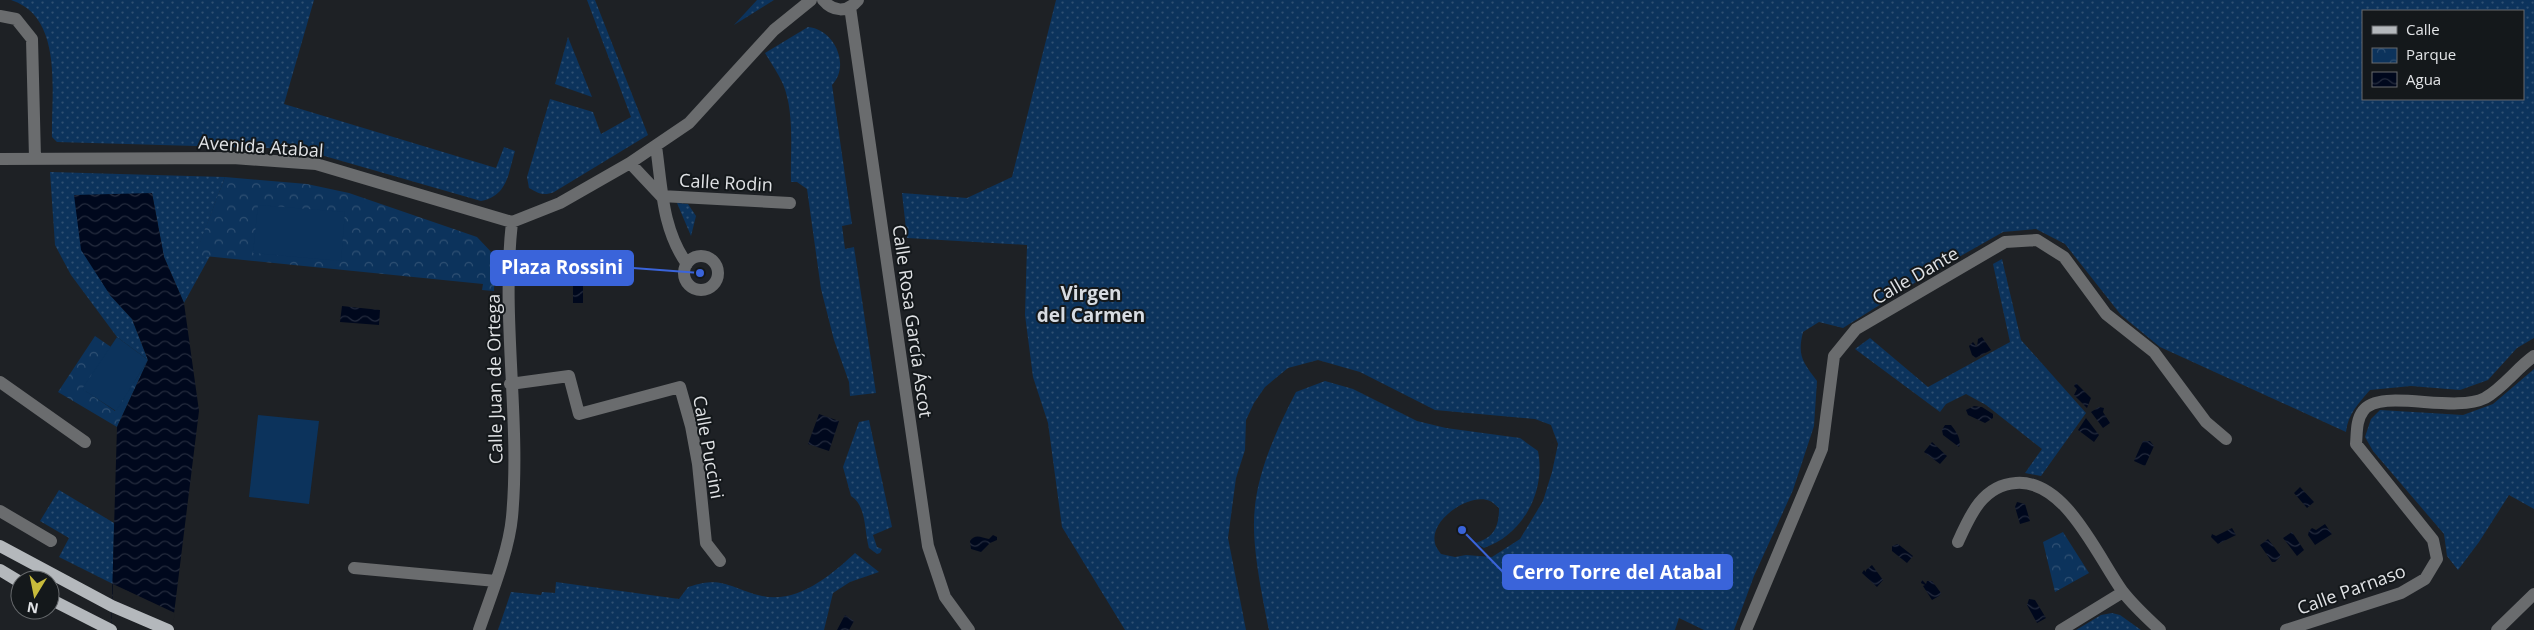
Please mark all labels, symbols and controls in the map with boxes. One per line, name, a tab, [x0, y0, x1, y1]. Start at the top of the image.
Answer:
legend	[2362, 10, 2524, 100]
text: Calle	[2406, 19, 2440, 39]
text: Parque	[2406, 44, 2456, 64]
text: Agua	[2406, 69, 2441, 89]
street label: Avenida Atabal	[198, 130, 324, 162]
street label: Calle Rodin	[679, 168, 773, 196]
street label: Calle Rosa García Áscot	[888, 223, 938, 419]
street label: Calle Dante	[1867, 241, 1963, 309]
callout: Plaza Rossini	[491, 251, 633, 285]
text: Plaza Rossini	[501, 254, 623, 280]
district label: Virgen del Carmen	[1037, 280, 1145, 328]
street label: Calle Juan de Ortega	[481, 294, 507, 464]
street label: Calle Puccini	[688, 393, 730, 501]
callout: Cerro Torre del Atabal	[1503, 555, 1732, 589]
street label: Calle Parnaso	[2293, 558, 2409, 620]
text: Cerro Torre del Atabal	[1512, 559, 1722, 585]
north arrow	[10, 570, 60, 620]
text: N	[25, 598, 40, 619]

